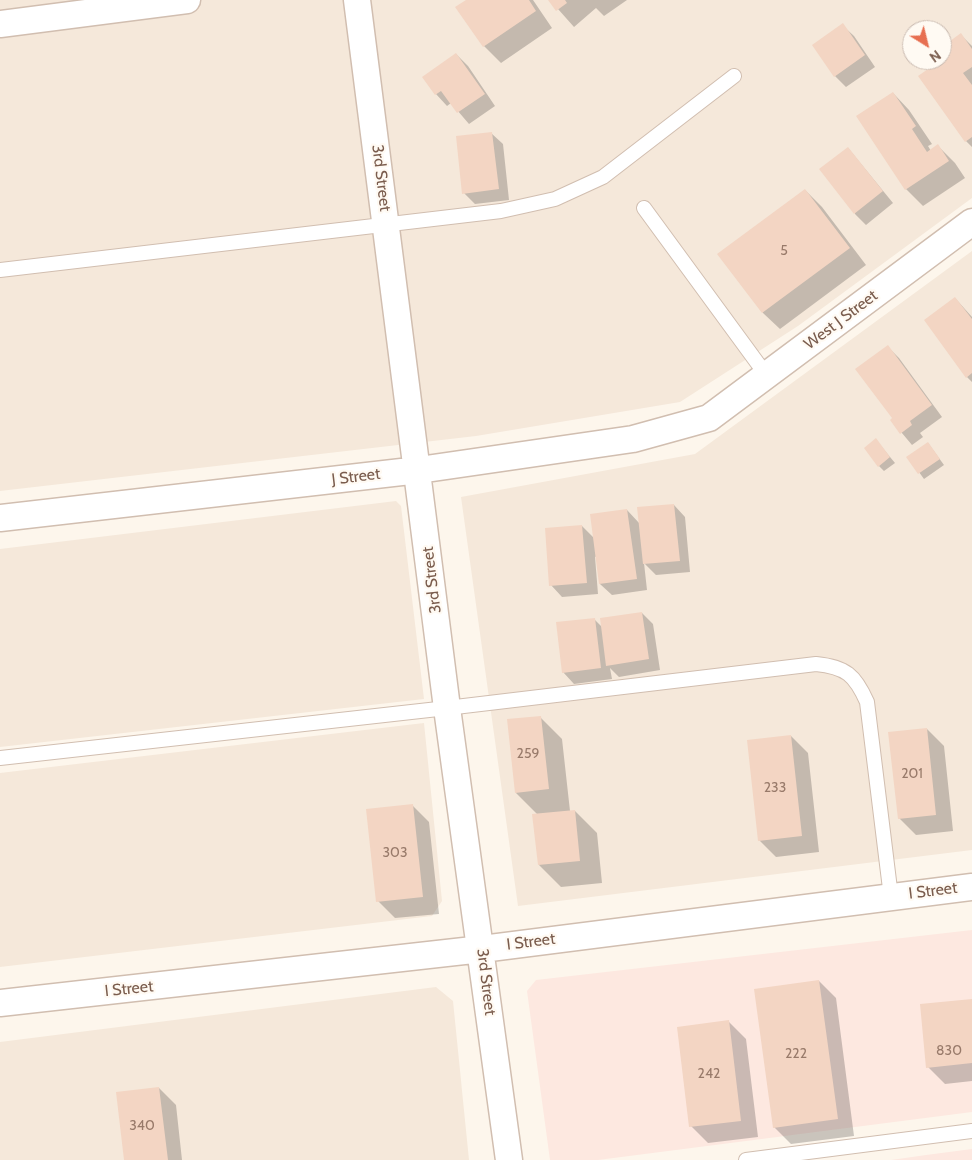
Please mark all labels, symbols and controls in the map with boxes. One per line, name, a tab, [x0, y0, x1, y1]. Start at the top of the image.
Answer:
north arrow	[902, 20, 952, 70]
text: N	[926, 46, 945, 67]
street label: 3rd Street	[367, 144, 395, 212]
house number: 5	[780, 243, 788, 259]
street label: West J Street	[800, 286, 882, 354]
street label: J Street	[331, 464, 381, 490]
street label: 3rd Street	[418, 546, 446, 614]
house number: 259	[517, 746, 539, 762]
house number: 201	[901, 766, 923, 782]
house number: 233	[764, 780, 786, 796]
house number: 303	[383, 845, 407, 861]
street label: I Street	[908, 878, 958, 904]
street label: I Street	[506, 929, 556, 955]
street label: 3rd Street	[472, 948, 500, 1016]
street label: I Street	[104, 977, 154, 1001]
house number: 830	[936, 1043, 962, 1059]
house number: 222	[785, 1046, 807, 1062]
house number: 242	[698, 1066, 720, 1082]
house number: 340	[129, 1118, 155, 1134]

